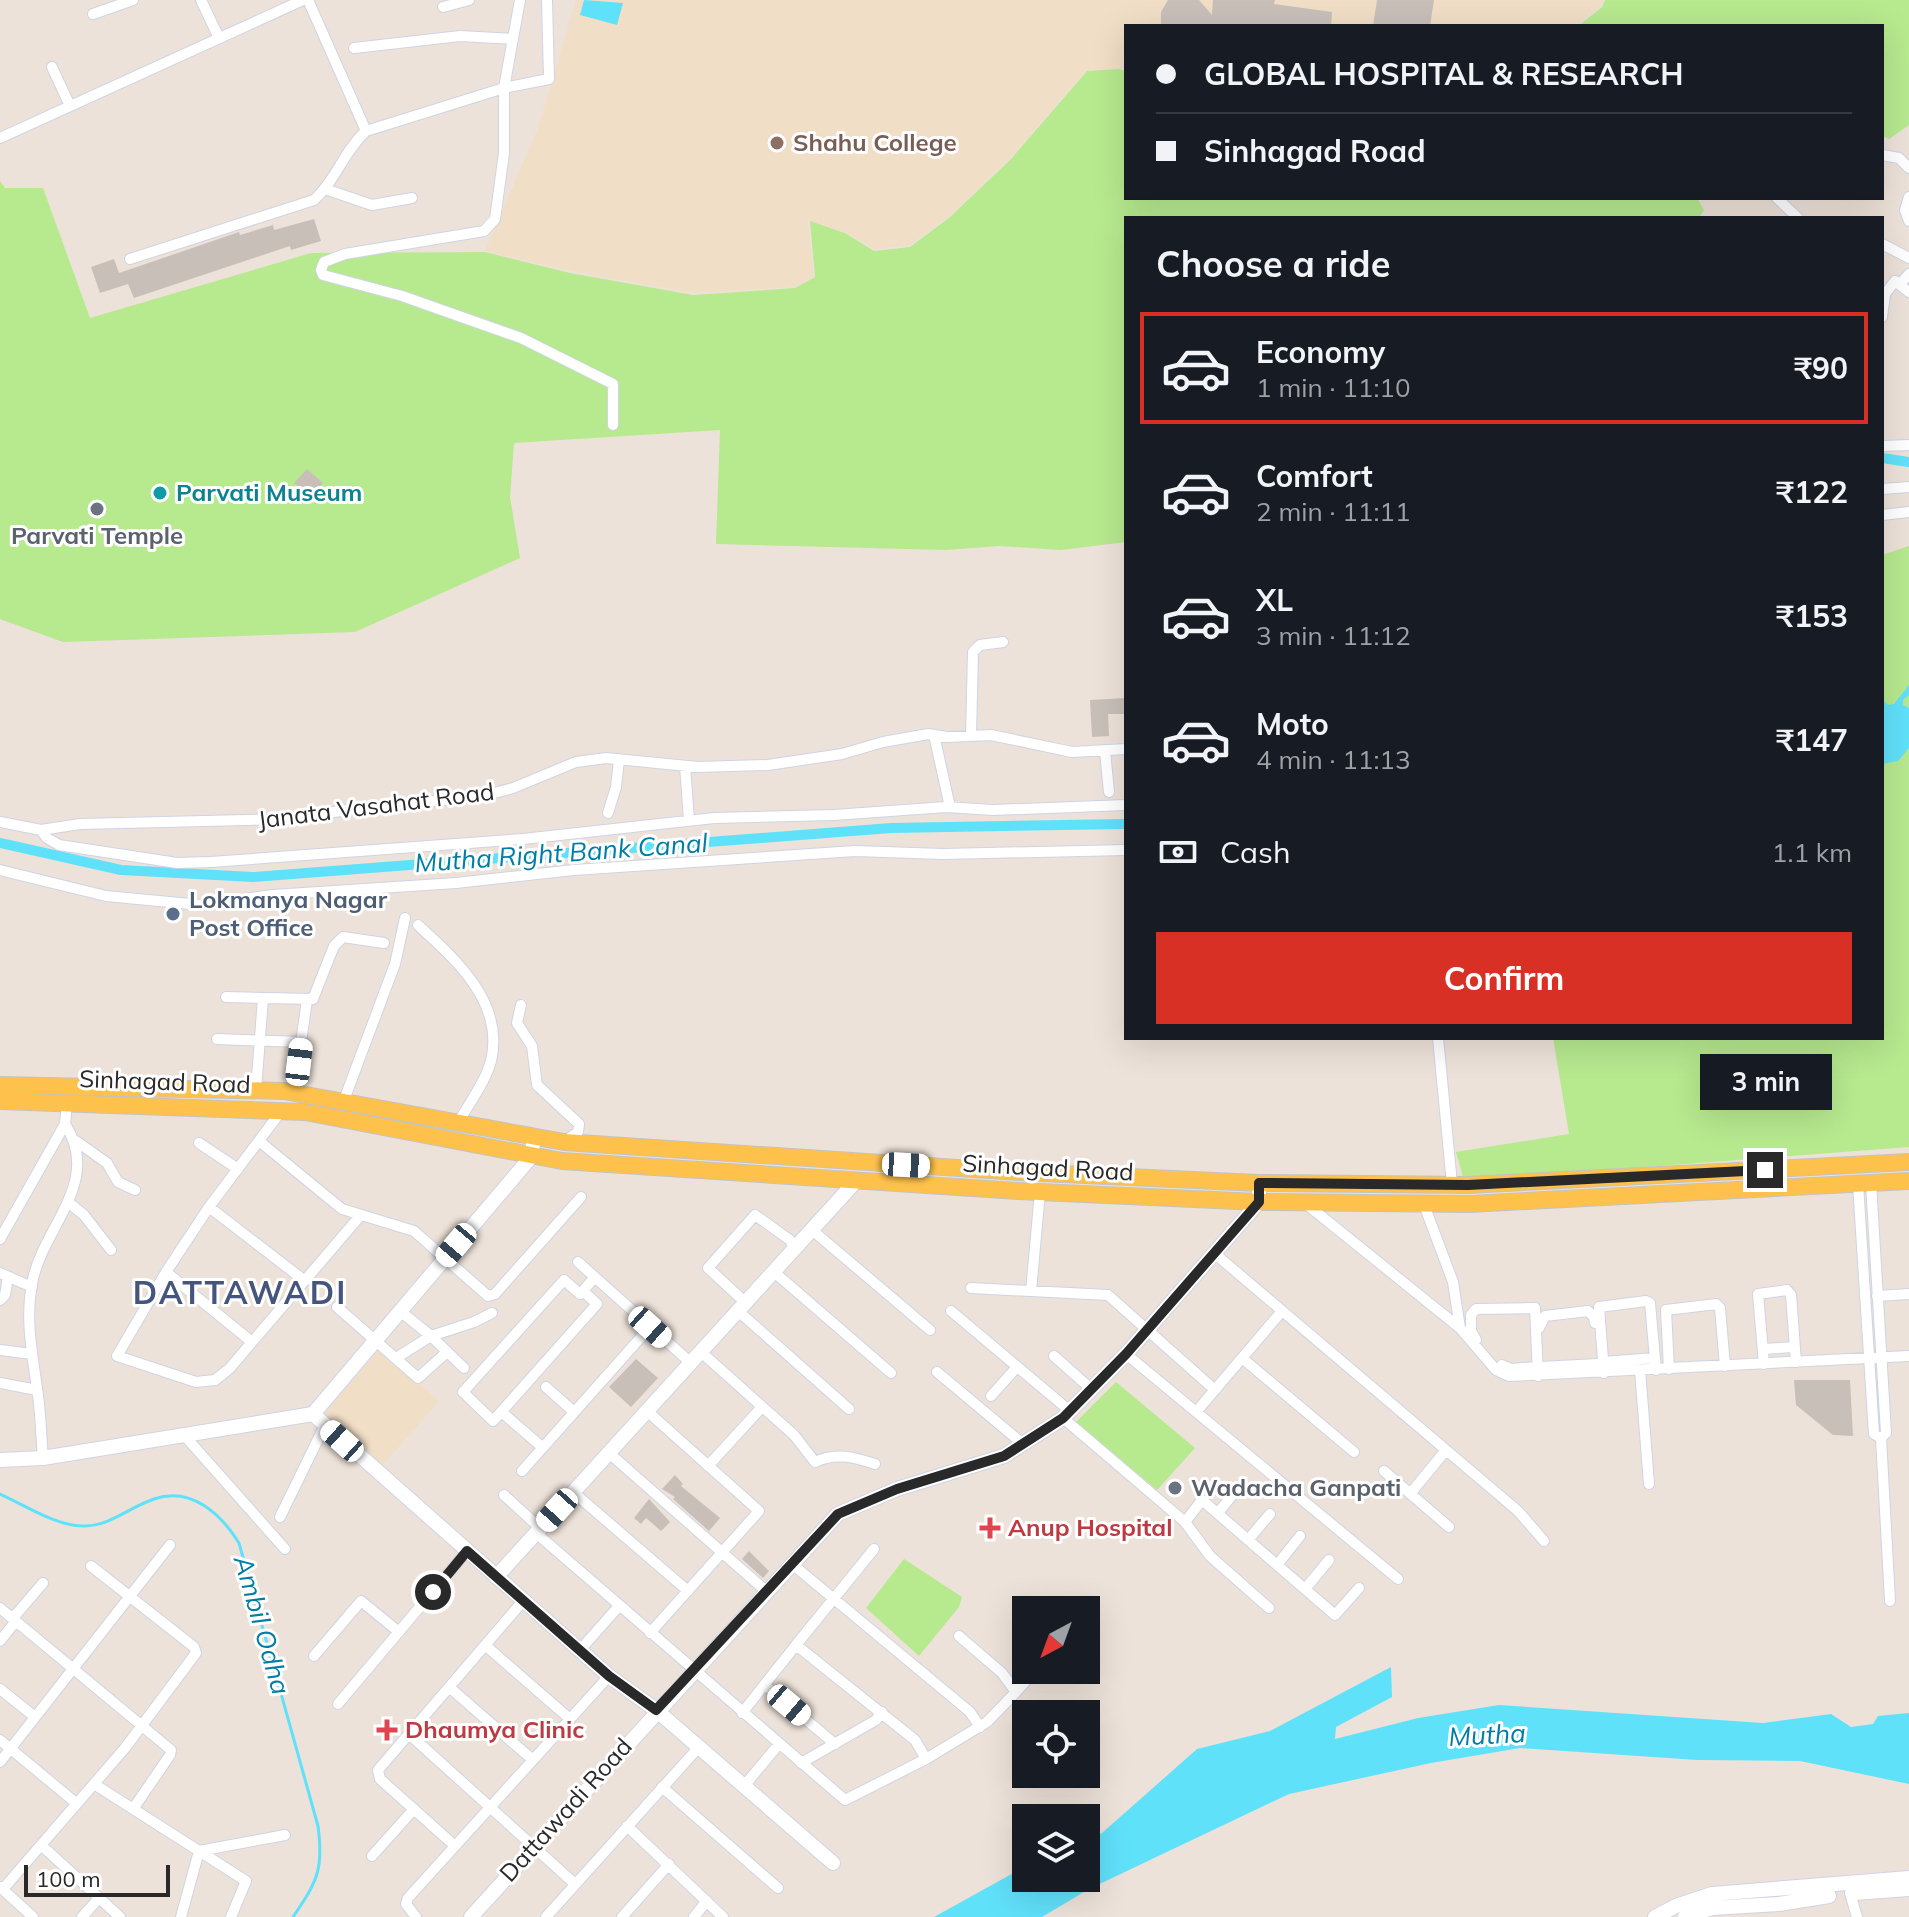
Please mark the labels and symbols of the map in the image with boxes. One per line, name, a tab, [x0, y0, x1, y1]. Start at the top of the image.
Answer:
place label: Shahu College	[793, 127, 957, 157]
marker: Shahu College	[768, 134, 786, 152]
place label: Parvati Museum	[176, 477, 362, 507]
marker: Parvati Museum	[151, 484, 169, 502]
marker: Parvati Temple	[88, 500, 106, 518]
place label: Parvati Temple	[11, 520, 183, 550]
street label: Janata Vasahat Road	[256, 776, 496, 834]
water label: Mutha Right Bank Canal	[413, 826, 709, 879]
place label: Lokmanya Nagar Post Office	[189, 884, 388, 942]
marker: Lokmanya Nagar Post Office	[164, 905, 182, 923]
car	[284, 1037, 314, 1087]
callout: 3 min	[1699, 1054, 1831, 1110]
street label: Sinhagad Road	[79, 1063, 251, 1099]
street label: Sinhagad Road	[962, 1148, 1135, 1186]
car	[881, 1152, 931, 1178]
route end	[1747, 1152, 1783, 1188]
car	[431, 1219, 481, 1271]
district label: DATTAWADI	[133, 1272, 347, 1312]
car	[624, 1302, 676, 1352]
car	[316, 1416, 368, 1466]
place label: Wadacha Ganpati	[1191, 1472, 1401, 1502]
marker: Wadacha Ganpati	[1166, 1479, 1184, 1497]
car	[532, 1484, 582, 1536]
place label: Anup Hospital	[1008, 1512, 1172, 1542]
marker: Anup Hospital	[979, 1517, 1001, 1539]
water label: Ambil Odha	[227, 1551, 298, 1698]
route start	[415, 1574, 451, 1610]
north arrow	[1012, 1596, 1100, 1684]
car	[763, 1680, 815, 1730]
place label: Dhaumya Clinic	[405, 1714, 584, 1744]
water label: Mutha	[1448, 1716, 1526, 1753]
marker: Dhaumya Clinic	[376, 1719, 398, 1741]
street label: Dattawadi Road	[493, 1731, 638, 1887]
scale bar	[24, 1861, 170, 1897]

